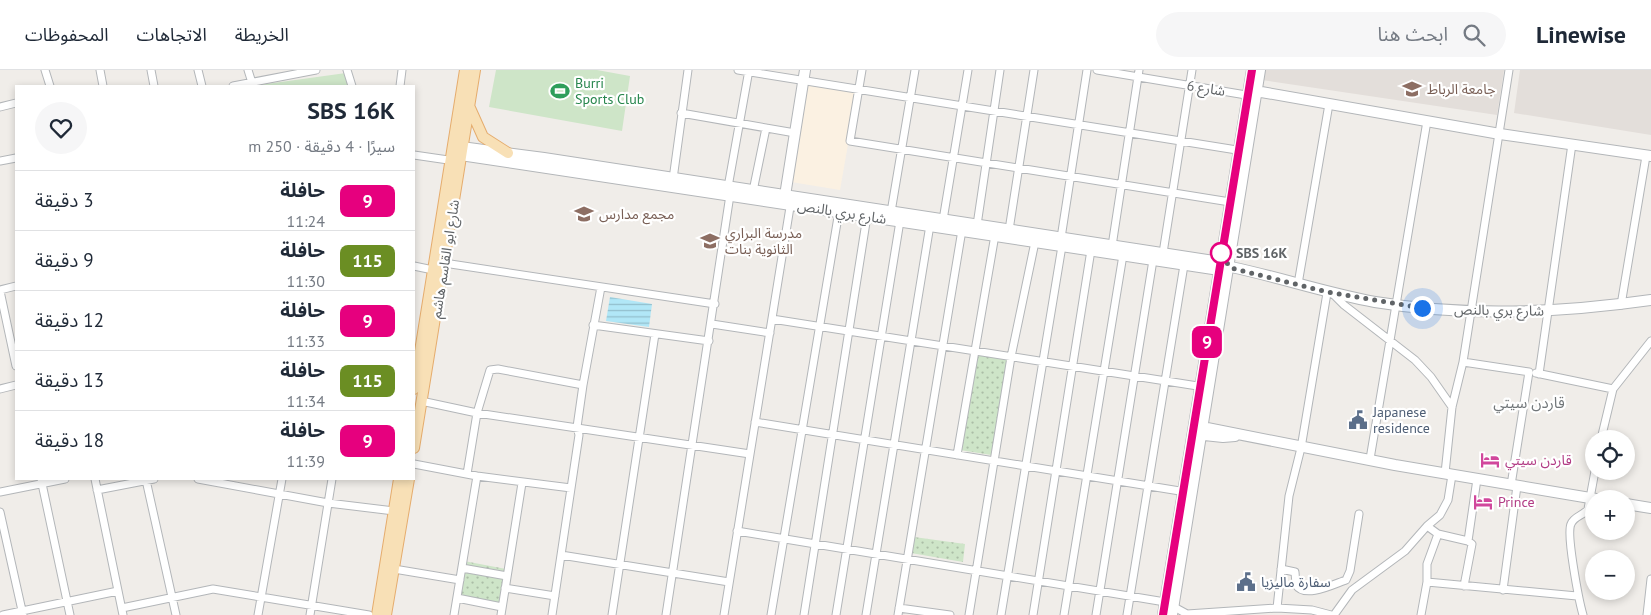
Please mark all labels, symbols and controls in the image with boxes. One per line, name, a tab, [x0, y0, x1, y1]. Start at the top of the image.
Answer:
search box	[1156, 12, 1506, 57]
text: Linewise	[1536, 19, 1626, 50]
icon: search	[1460, 21, 1488, 49]
text: ابحث هنا	[1377, 22, 1448, 46]
text: المحفوظات	[25, 23, 109, 46]
text: الاتجاهات	[137, 23, 207, 46]
text: الخريطة	[235, 23, 289, 46]
place label: Burri Sports Club	[575, 74, 644, 108]
street label: شارع 6	[1185, 76, 1227, 102]
school or university icon: جامعة الرباط	[1401, 78, 1423, 100]
sports icon: Burri Sports Club	[549, 80, 571, 102]
place label: جامعة الرباط	[1427, 80, 1495, 98]
text: SBS 16K	[307, 95, 395, 126]
button: heart	[35, 102, 87, 154]
text: سيرًا · 4 دقيقة · 250 m	[248, 136, 395, 156]
text: حافلة	[280, 178, 325, 202]
text: 3 دقيقة	[35, 188, 94, 212]
text: 9	[362, 189, 373, 212]
street label: شارع بري بالنص	[796, 196, 888, 230]
street label: شارع ابو القاسم هاشم	[427, 198, 465, 320]
school or university icon: مجمع مدارس	[573, 203, 595, 225]
place label: مجمع مدارس	[599, 205, 674, 225]
text: 11:24	[287, 211, 325, 231]
place label: مدرسة البراري الثانوية بنات	[725, 224, 802, 258]
school or university icon: مدرسة البراري الثانوية بنات	[699, 230, 721, 252]
text: حافلة	[280, 238, 325, 262]
marker: SBS 16K	[1210, 242, 1232, 264]
place label: SBS 16K	[1236, 244, 1288, 262]
text: 9 دقيقة	[35, 248, 94, 272]
text: 115	[352, 249, 383, 272]
text: 11:30	[287, 271, 325, 291]
your location	[1410, 296, 1435, 321]
text: حافلة	[280, 298, 325, 322]
street label: شارع بري بالنص	[1454, 300, 1544, 322]
text: 12 دقيقة	[35, 308, 104, 332]
text: 9	[362, 309, 373, 332]
line badge: 9	[1191, 326, 1223, 358]
text: 9	[1202, 330, 1212, 353]
text: 11:33	[287, 331, 325, 351]
text: حافلة	[280, 358, 325, 382]
text: 13 دقيقة	[35, 368, 104, 392]
text: 115	[352, 369, 383, 392]
text: 11:34	[287, 391, 325, 411]
district label: قاردن سيتي	[1493, 393, 1565, 414]
place label: Japanese residence	[1372, 403, 1430, 437]
public building icon: Japanese residence	[1347, 409, 1369, 431]
text: حافلة	[280, 418, 325, 442]
text: 18 دقيقة	[35, 428, 104, 452]
text: 9	[362, 429, 373, 452]
map controls	[1585, 430, 1635, 600]
button: locate	[1585, 430, 1635, 480]
hotel icon: قاردن سيتي	[1479, 449, 1501, 471]
text: 11:39	[287, 451, 325, 471]
place label: قاردن سيتي	[1505, 451, 1572, 471]
button: +	[1585, 490, 1635, 540]
hotel icon: Prince	[1472, 491, 1494, 513]
place label: Prince	[1498, 493, 1535, 511]
button: −	[1585, 550, 1635, 600]
public building icon: سفارة ماليزيا	[1235, 571, 1257, 593]
place label: سفارة ماليزيا	[1261, 573, 1331, 591]

